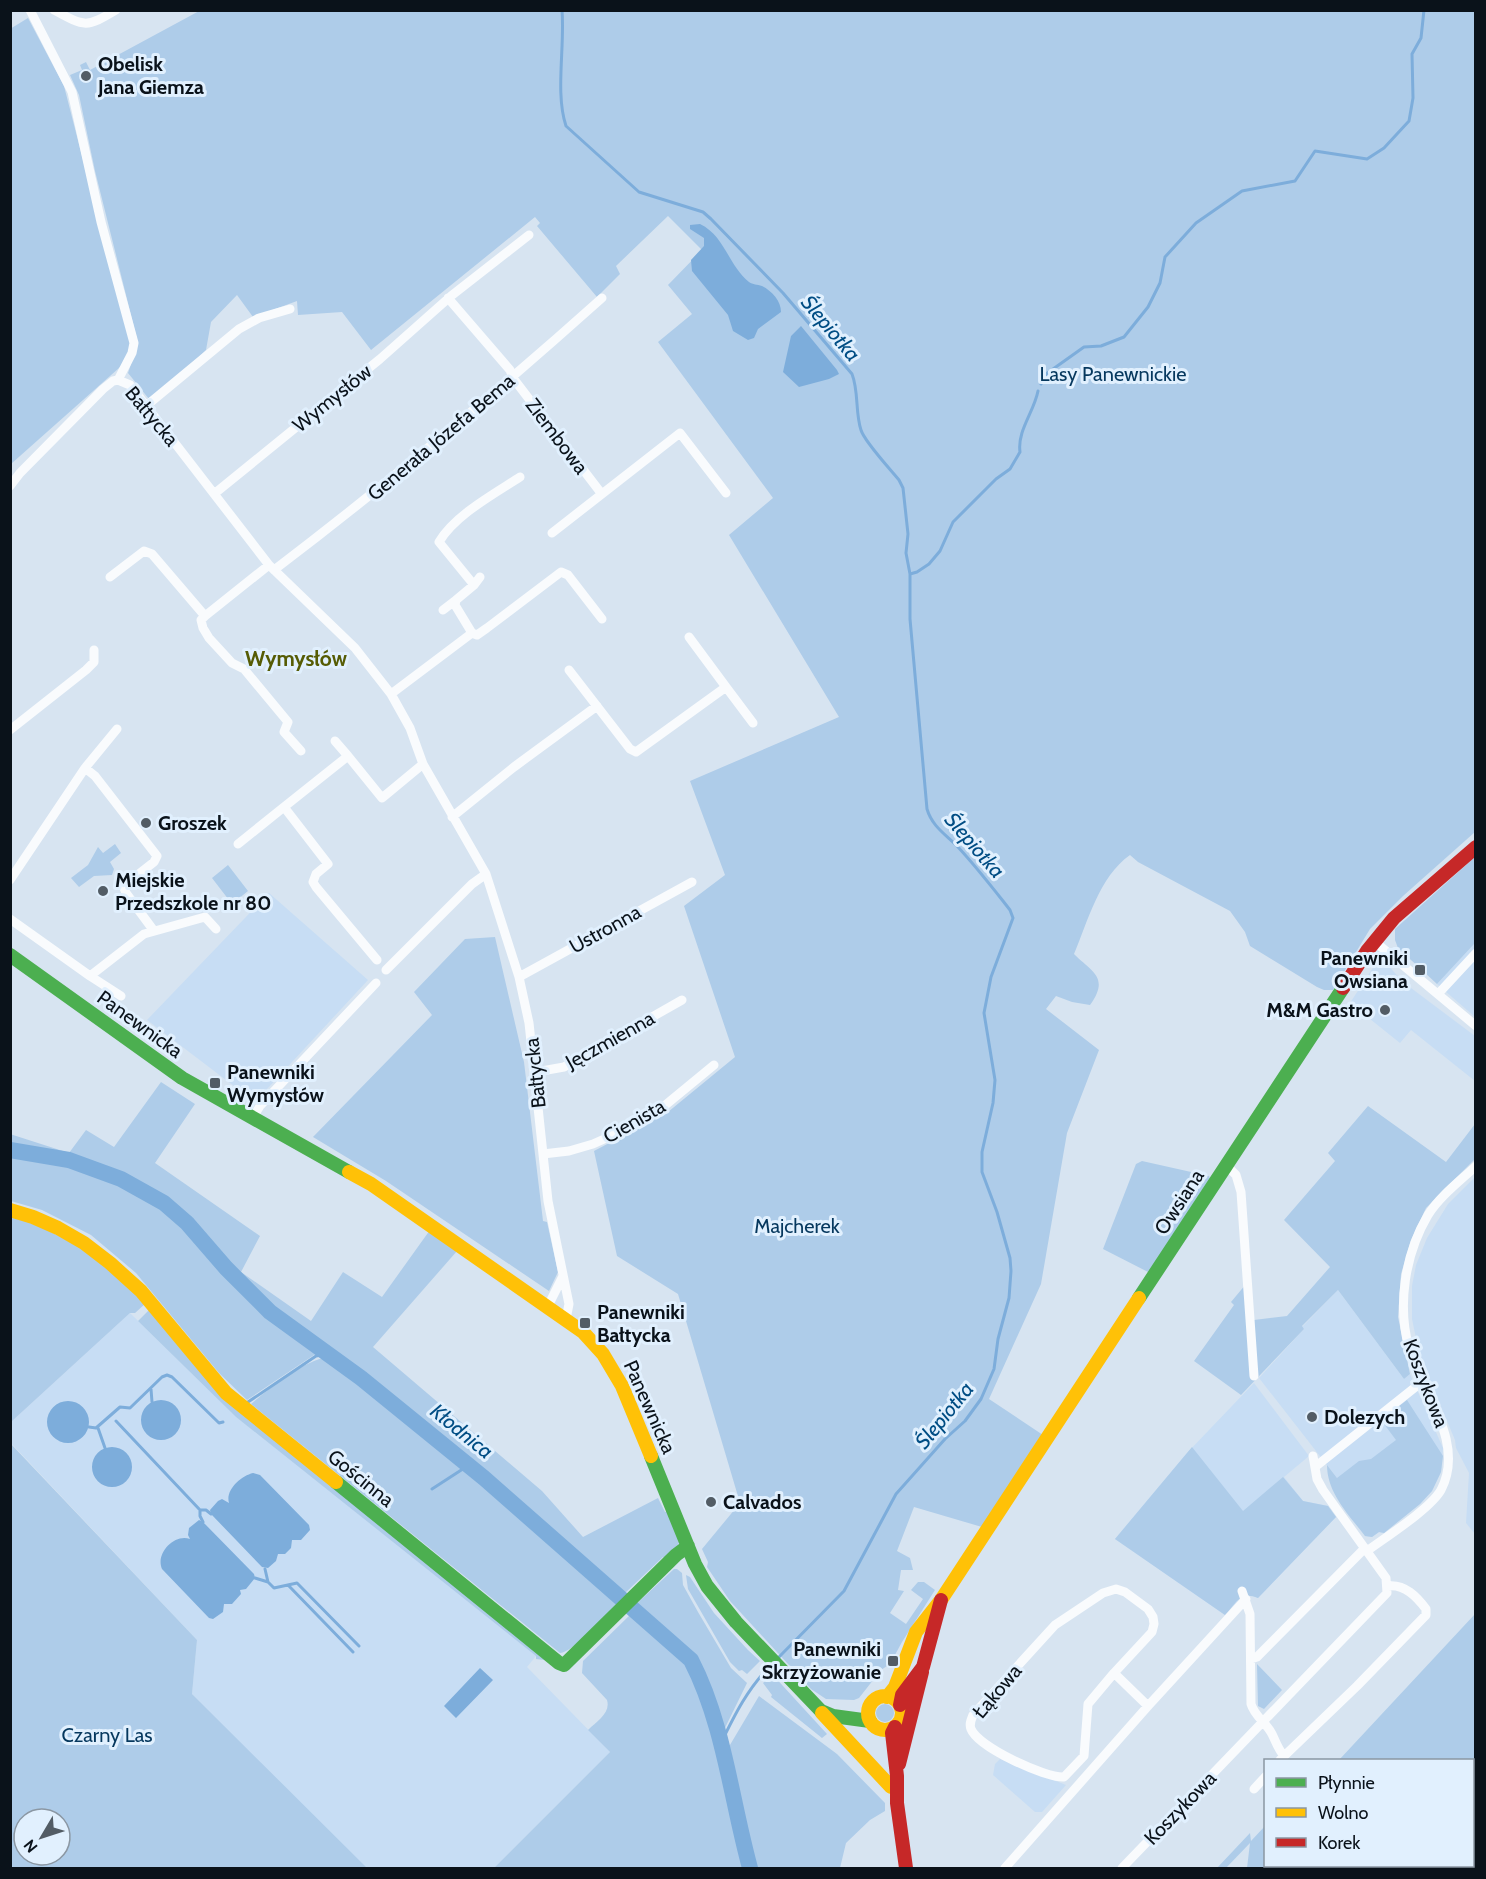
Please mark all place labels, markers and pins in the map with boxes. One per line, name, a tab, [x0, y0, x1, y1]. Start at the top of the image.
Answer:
place label: Obelisk Jana Giemza	[97, 52, 204, 99]
marker: Obelisk Jana Giemza	[79, 69, 93, 83]
place label: Groszek	[158, 811, 227, 835]
marker: Groszek	[139, 816, 153, 830]
place label: Miejskie Przedszkole nr 80	[115, 868, 271, 915]
marker: Miejskie Przedszkole nr 80	[96, 884, 110, 898]
place label: Panewniki Owsiana	[1320, 946, 1408, 993]
marker: Panewniki Owsiana	[1413, 963, 1427, 977]
place label: M&M Gastro	[1266, 998, 1373, 1022]
marker: M&M Gastro	[1378, 1003, 1392, 1017]
place label: Panewniki Wymysłów	[227, 1060, 324, 1107]
marker: Panewniki Wymysłów	[208, 1076, 222, 1090]
place label: Panewniki Bałtycka	[597, 1300, 685, 1347]
marker: Panewniki Bałtycka	[578, 1316, 592, 1330]
place label: Dolezych	[1324, 1405, 1405, 1429]
marker: Dolezych	[1305, 1410, 1319, 1424]
place label: Calvados	[723, 1490, 801, 1514]
marker: Calvados	[704, 1495, 718, 1509]
place label: Panewniki Skrzyżowanie	[762, 1637, 881, 1684]
marker: Panewniki Skrzyżowanie	[886, 1654, 900, 1668]

